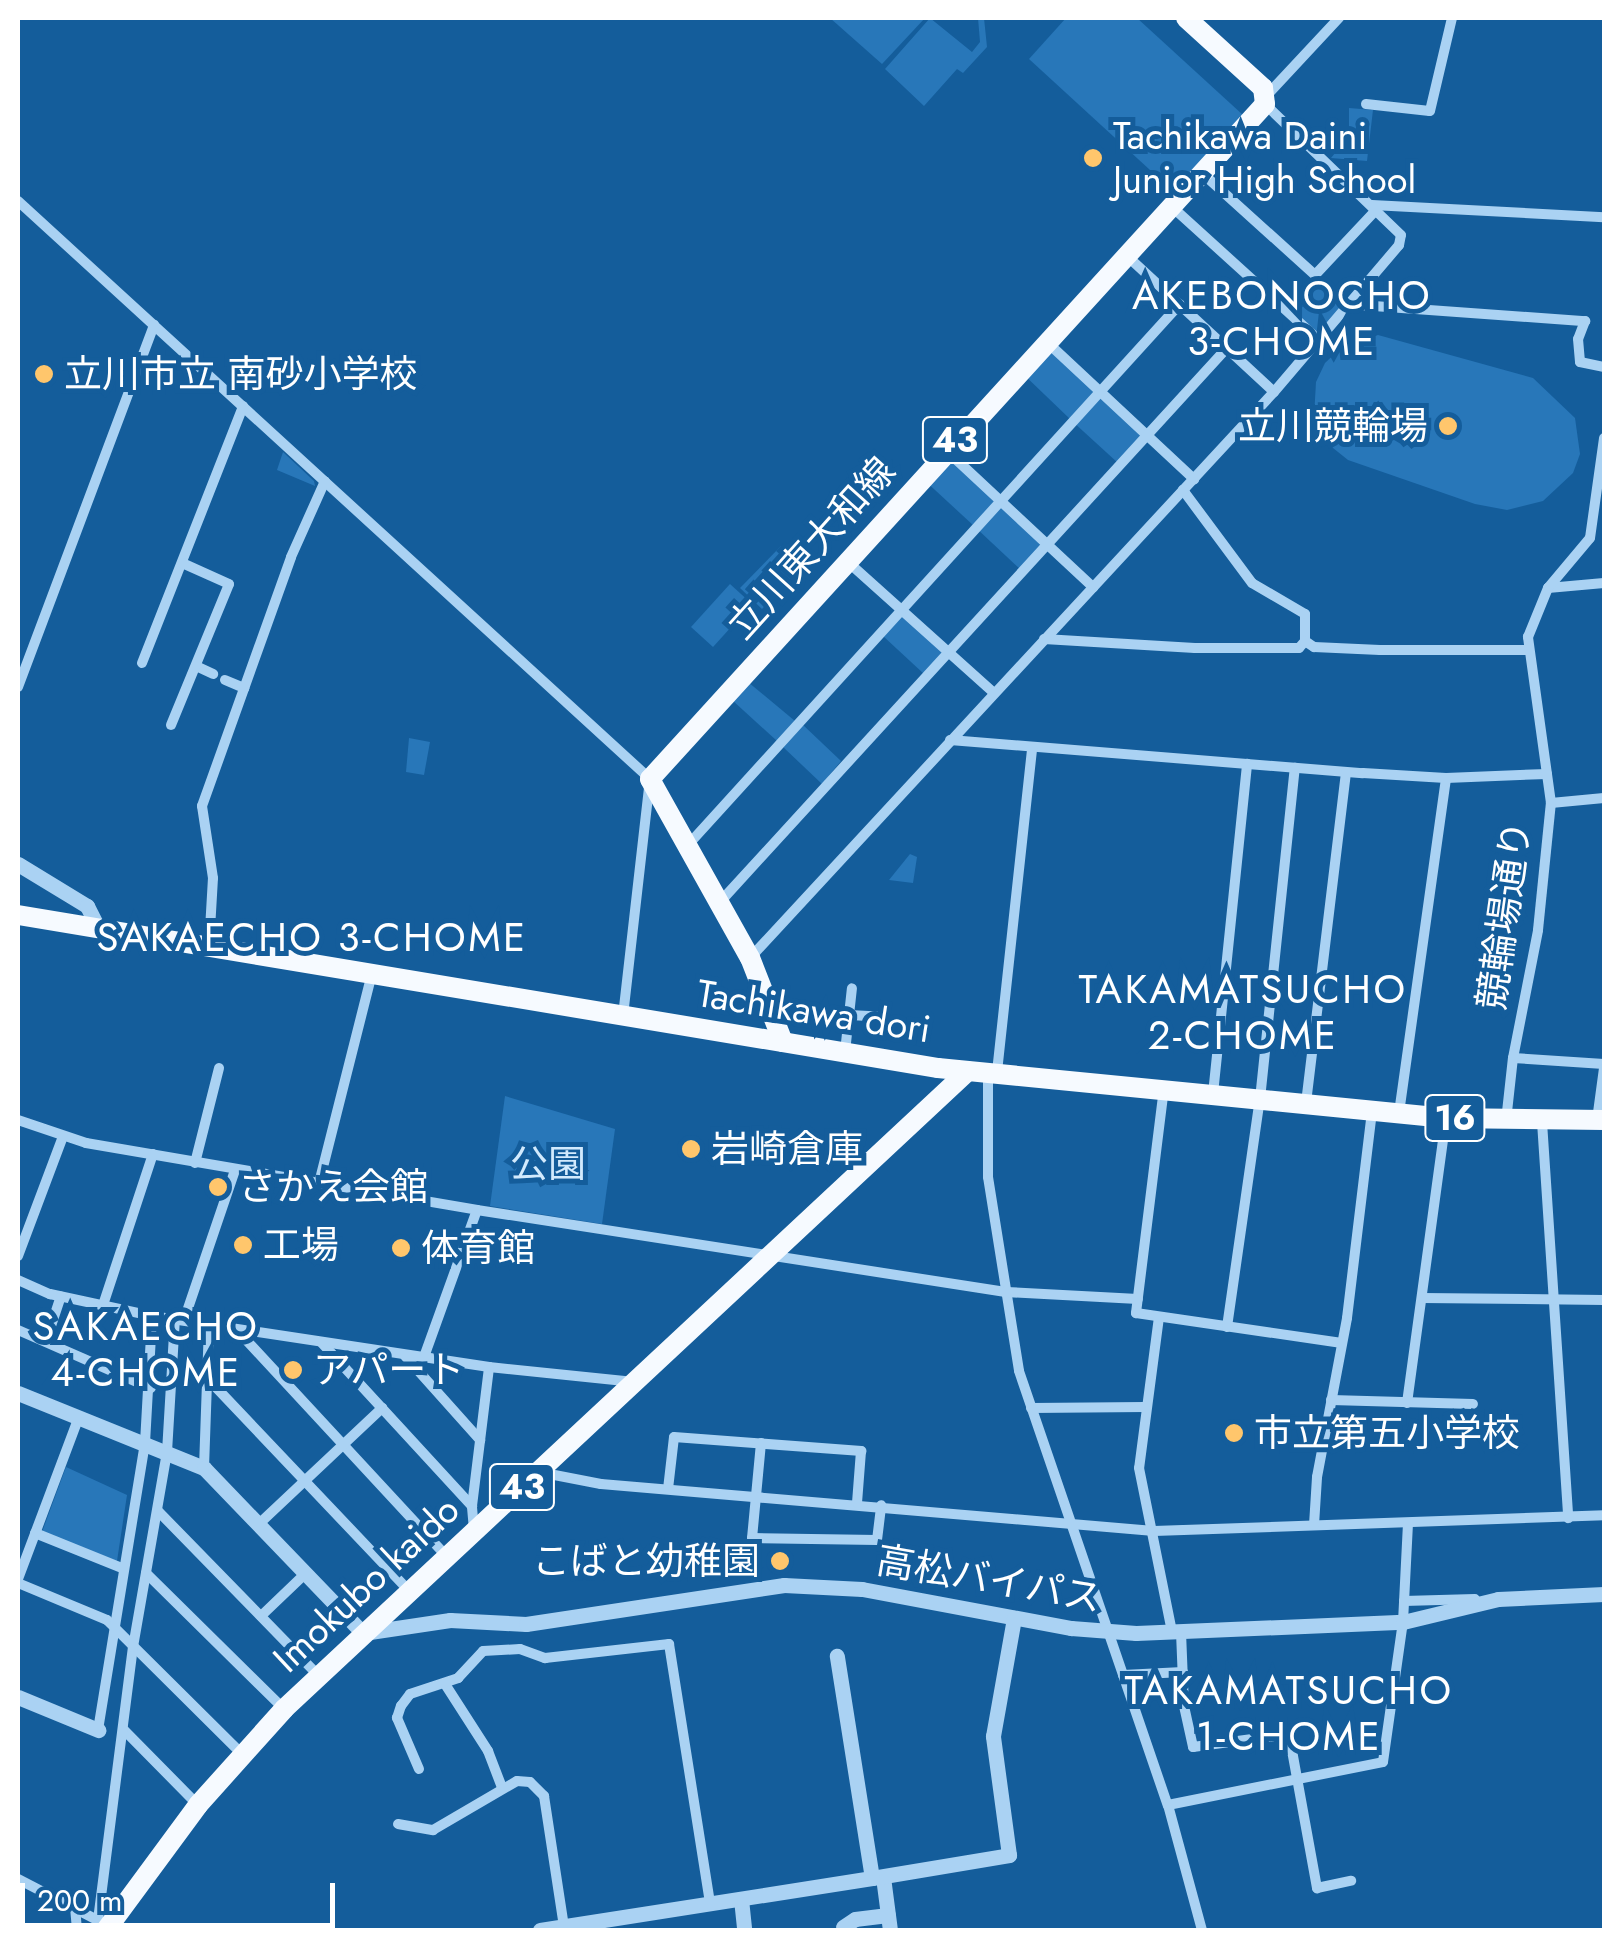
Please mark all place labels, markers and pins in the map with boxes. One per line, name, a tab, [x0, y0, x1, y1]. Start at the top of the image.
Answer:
place label: Tachikawa Daini Junior High School	[1113, 113, 1416, 202]
marker: Tachikawa Daini Junior High School	[1082, 147, 1104, 169]
place label: 立川市立 南砂小学校	[64, 351, 417, 397]
marker: 立川市立 南砂小学校	[33, 363, 55, 385]
place label: 立川競輪場	[1238, 403, 1428, 449]
marker: 立川競輪場	[1437, 415, 1459, 437]
place label: 岩崎倉庫	[711, 1126, 863, 1172]
marker: 岩崎倉庫	[680, 1138, 702, 1160]
place label: さかえ会館	[238, 1164, 428, 1210]
marker: さかえ会館	[207, 1176, 229, 1198]
place label: 工場	[263, 1222, 339, 1268]
place label: 体育館	[421, 1225, 535, 1271]
marker: 工場	[232, 1234, 254, 1256]
marker: 体育館	[390, 1237, 412, 1259]
place label: アパート	[313, 1347, 465, 1393]
marker: アパート	[282, 1359, 304, 1381]
place label: 市立第五小学校	[1254, 1410, 1520, 1456]
marker: 市立第五小学校	[1223, 1422, 1245, 1444]
place label: こばと幼稚園	[532, 1538, 760, 1584]
marker: こばと幼稚園	[769, 1550, 791, 1572]

